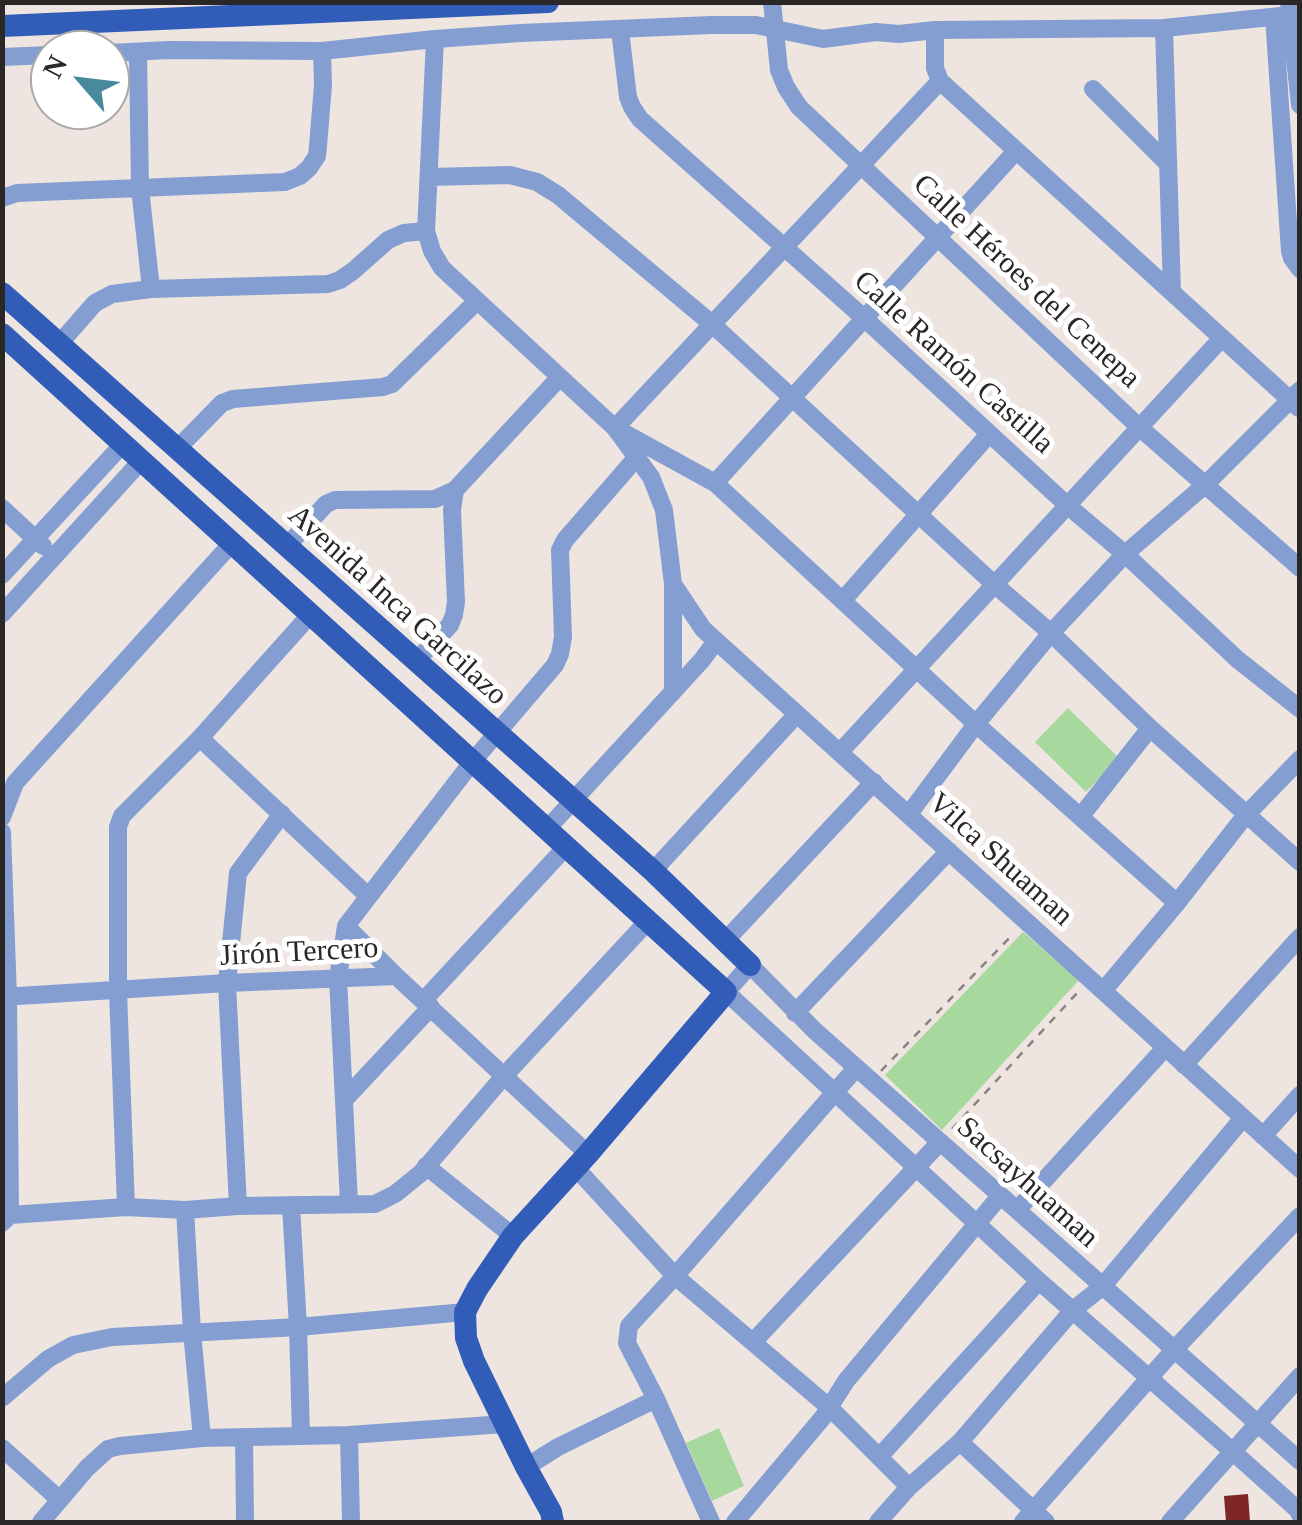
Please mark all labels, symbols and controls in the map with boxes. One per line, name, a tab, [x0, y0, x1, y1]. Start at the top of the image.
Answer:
north arrow	[30, 30, 130, 130]
text: N	[36, 50, 73, 83]
street label: Calle Héroes del Cenepa	[905, 167, 1147, 397]
street label: Calle Ramón Castilla	[846, 264, 1060, 462]
street label: Avenida Inca Garcilazo	[280, 498, 514, 714]
street label: Vilca Shuaman	[920, 786, 1080, 934]
street label: Jirón Tercero	[219, 931, 379, 975]
street label: Sacsayhuaman	[949, 1110, 1105, 1256]

